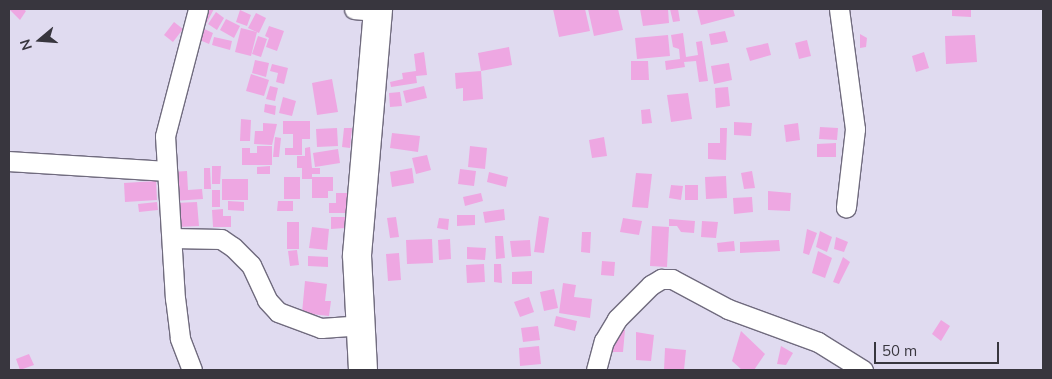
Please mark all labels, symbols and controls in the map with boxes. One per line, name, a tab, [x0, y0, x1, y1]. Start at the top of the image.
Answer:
north arrow	[15, 15, 65, 65]
text: N	[16, 37, 36, 52]
scale bar	[877, 332, 1002, 364]
text: 50 m	[882, 341, 917, 360]

